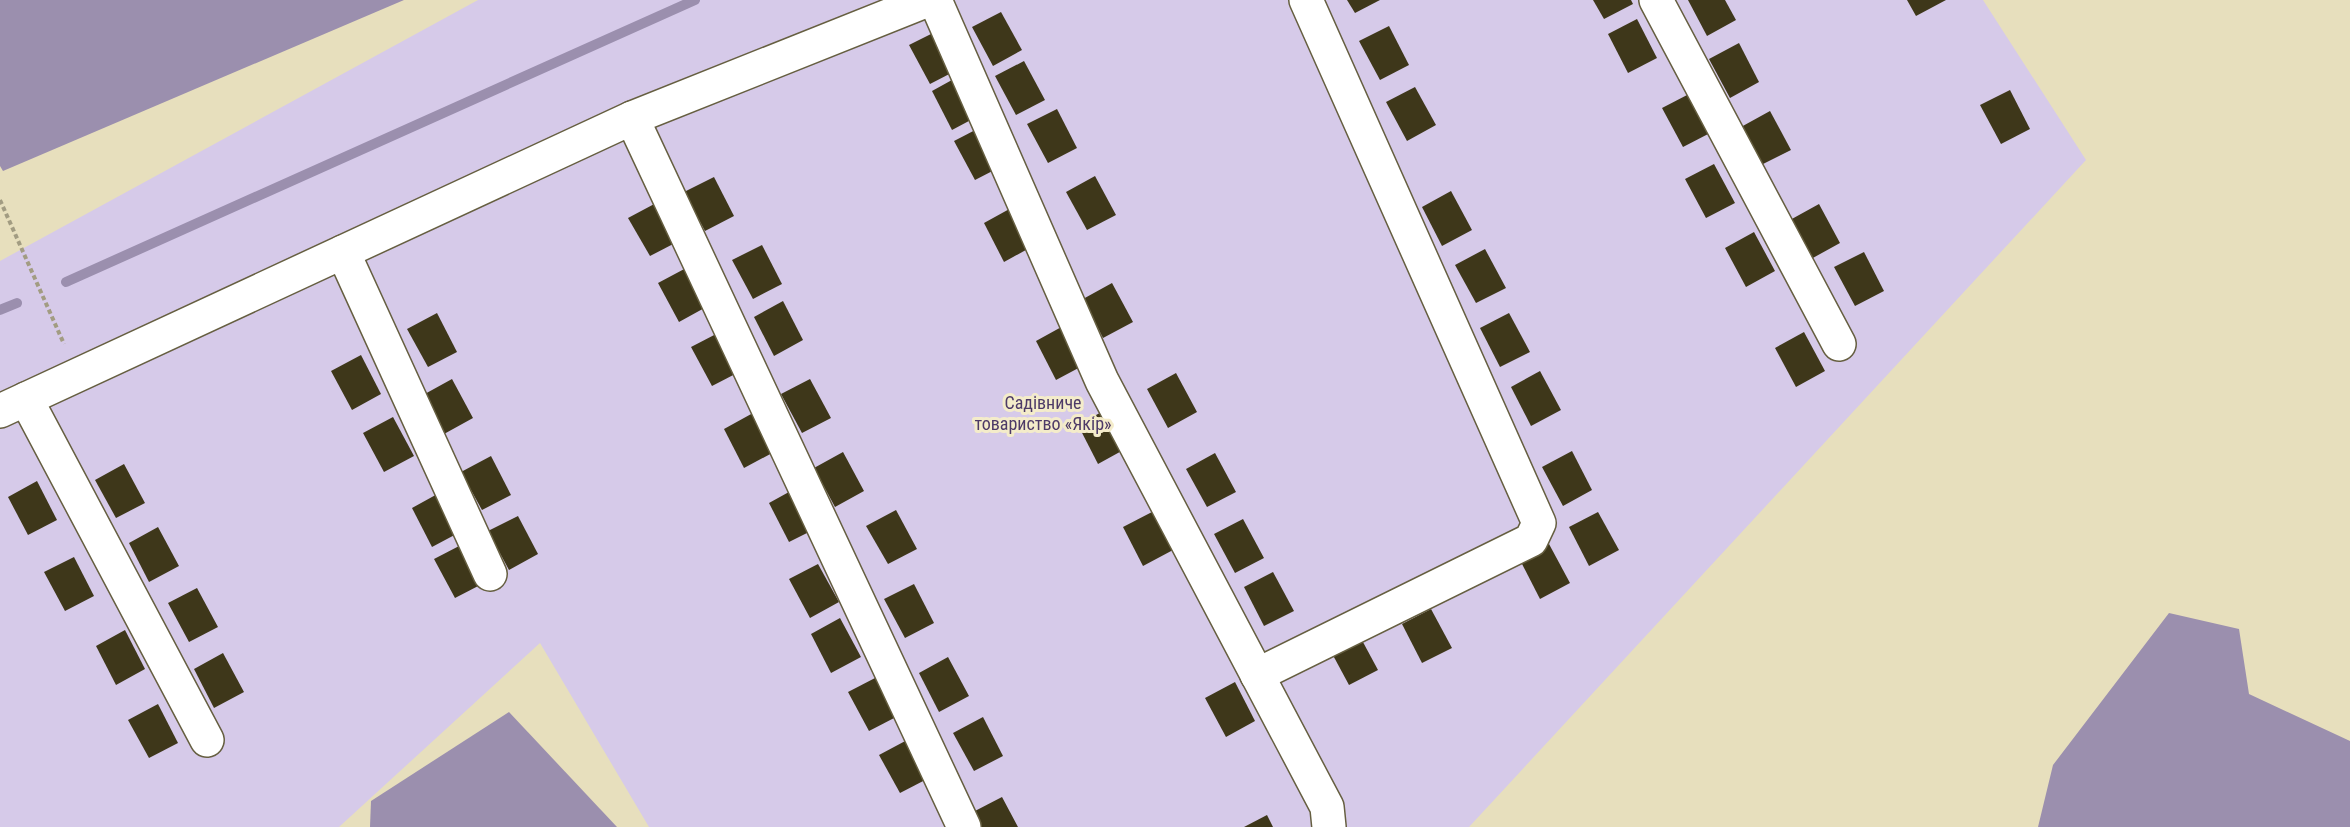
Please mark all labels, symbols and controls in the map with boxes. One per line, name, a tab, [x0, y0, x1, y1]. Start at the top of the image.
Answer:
park label: Садівниче товариство «Якір»	[974, 392, 1112, 434]

